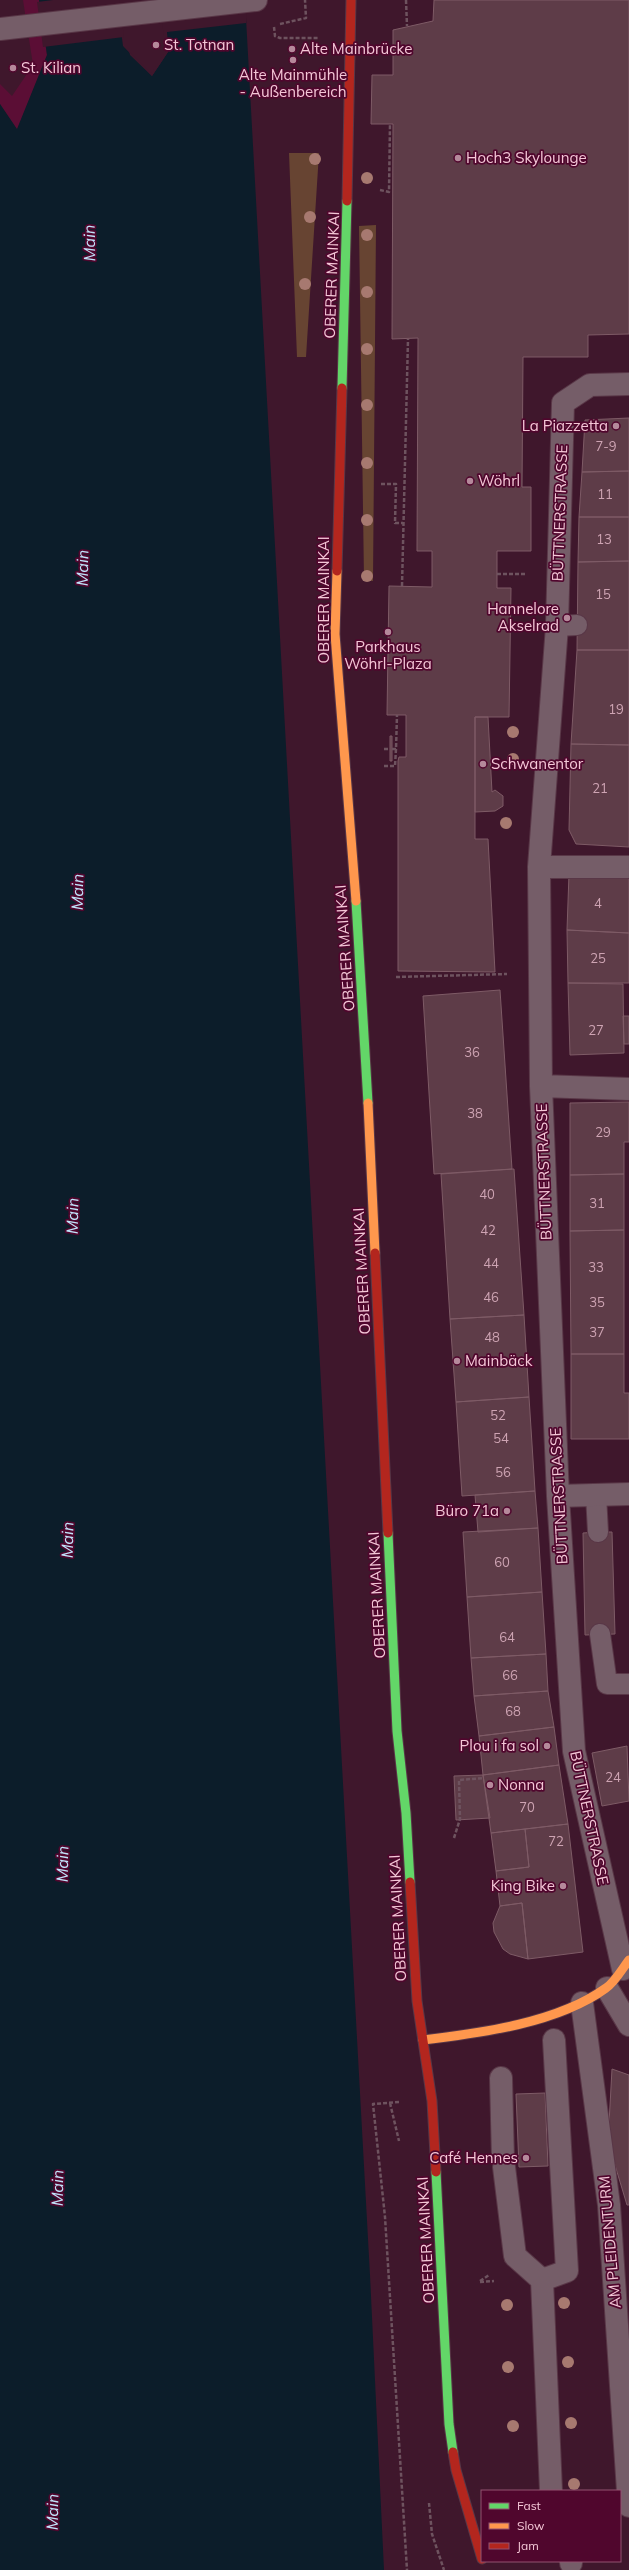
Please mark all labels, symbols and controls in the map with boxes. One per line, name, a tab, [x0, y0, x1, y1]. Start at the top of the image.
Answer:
place label: St. Totnan	[164, 35, 234, 54]
place label: Alte Mainbrücke	[300, 39, 412, 58]
marker: St. Totnan	[151, 40, 161, 50]
marker: Alte Mainbrücke	[287, 44, 297, 54]
marker: Alte Mainmühle - Außenbereich	[288, 55, 298, 65]
place label: St. Kilian	[21, 58, 81, 77]
marker: St. Kilian	[8, 63, 18, 73]
place label: Alte Mainmühle - Außenbereich	[239, 65, 347, 101]
place label: Hoch3 Skylounge	[466, 148, 587, 167]
marker: Hoch3 Skylounge	[453, 153, 463, 163]
street label: OBERER MAINKAI	[320, 211, 343, 339]
water label: Main	[79, 225, 99, 261]
place label: La Piazzetta	[522, 416, 608, 435]
marker: La Piazzetta	[611, 421, 621, 431]
house number: 7-9	[595, 438, 617, 454]
street label: BÜTTNERSTRASSE	[548, 444, 571, 582]
place label: Wöhrl	[478, 471, 520, 490]
marker: Wöhrl	[465, 476, 475, 486]
house number: 11	[597, 486, 613, 502]
house number: 13	[596, 531, 612, 547]
street label: OBERER MAINKAI	[314, 536, 333, 664]
water label: Main	[72, 550, 92, 586]
house number: 15	[595, 586, 611, 602]
place label: Hannelore Akselrad	[487, 599, 559, 635]
marker: Hannelore Akselrad	[562, 613, 572, 623]
marker: Parkhaus Wöhrl-Plaza	[383, 627, 393, 637]
place label: Parkhaus Wöhrl-Plaza	[344, 637, 432, 673]
house number: 19	[608, 701, 624, 717]
place label: Schwanentor	[491, 754, 584, 773]
marker: Schwanentor	[478, 759, 488, 769]
house number: 21	[592, 780, 608, 796]
water label: Main	[67, 874, 87, 910]
street label: OBERER MAINKAI	[331, 884, 358, 1012]
house number: 4	[594, 895, 602, 911]
house number: 25	[590, 950, 606, 966]
house number: 27	[588, 1022, 604, 1038]
house number: 36	[464, 1044, 480, 1060]
street label: BÜTTNERSTRASSE	[532, 1103, 555, 1241]
house number: 38	[467, 1105, 483, 1121]
house number: 29	[595, 1124, 611, 1140]
house number: 40	[479, 1186, 495, 1202]
house number: 31	[589, 1195, 605, 1211]
water label: Main	[62, 1198, 82, 1234]
street label: OBERER MAINKAI	[349, 1207, 374, 1335]
house number: 42	[480, 1222, 496, 1238]
house number: 44	[483, 1255, 499, 1271]
house number: 33	[588, 1259, 604, 1275]
house number: 46	[483, 1289, 499, 1305]
house number: 35	[589, 1294, 605, 1310]
house number: 37	[589, 1324, 605, 1340]
house number: 48	[484, 1329, 500, 1345]
place label: Mainbäck	[465, 1351, 533, 1370]
marker: Mainbäck	[452, 1356, 462, 1366]
house number: 52	[490, 1407, 506, 1423]
street label: BÜTTNERSTRASSE	[545, 1427, 572, 1565]
house number: 54	[493, 1430, 509, 1446]
house number: 56	[495, 1464, 511, 1480]
place label: Büro 71a	[435, 1501, 499, 1520]
marker: Büro 71a	[502, 1506, 512, 1516]
water label: Main	[57, 1522, 77, 1558]
street label: OBERER MAINKAI	[364, 1531, 389, 1659]
house number: 60	[494, 1554, 510, 1570]
house number: 64	[499, 1629, 515, 1645]
house number: 66	[502, 1667, 518, 1683]
house number: 68	[505, 1703, 521, 1719]
place label: Plou i fa sol	[460, 1736, 539, 1755]
marker: Plou i fa sol	[542, 1741, 552, 1751]
street label: BÜTTNERSTRASSE	[566, 1749, 613, 1887]
house number: 24	[605, 1769, 621, 1785]
place label: Nonna	[498, 1775, 544, 1794]
marker: Nonna	[485, 1780, 495, 1790]
house number: 70	[519, 1799, 535, 1815]
house number: 72	[548, 1833, 564, 1849]
water label: Main	[52, 1846, 72, 1882]
street label: OBERER MAINKAI	[385, 1854, 410, 1982]
place label: King Bike	[491, 1876, 555, 1895]
marker: King Bike	[558, 1881, 568, 1891]
place label: Café Hennes	[429, 2148, 518, 2167]
marker: Café Hennes	[521, 2153, 531, 2163]
water label: Main	[47, 2170, 67, 2206]
street label: AM PLEIDENTURM	[594, 2175, 625, 2309]
street label: OBERER MAINKAI	[413, 2176, 438, 2304]
legend	[481, 2490, 621, 2562]
water label: Main	[42, 2494, 62, 2530]
text: Fast	[517, 2498, 541, 2513]
text: Slow	[517, 2518, 545, 2533]
text: Jam	[517, 2538, 539, 2553]

